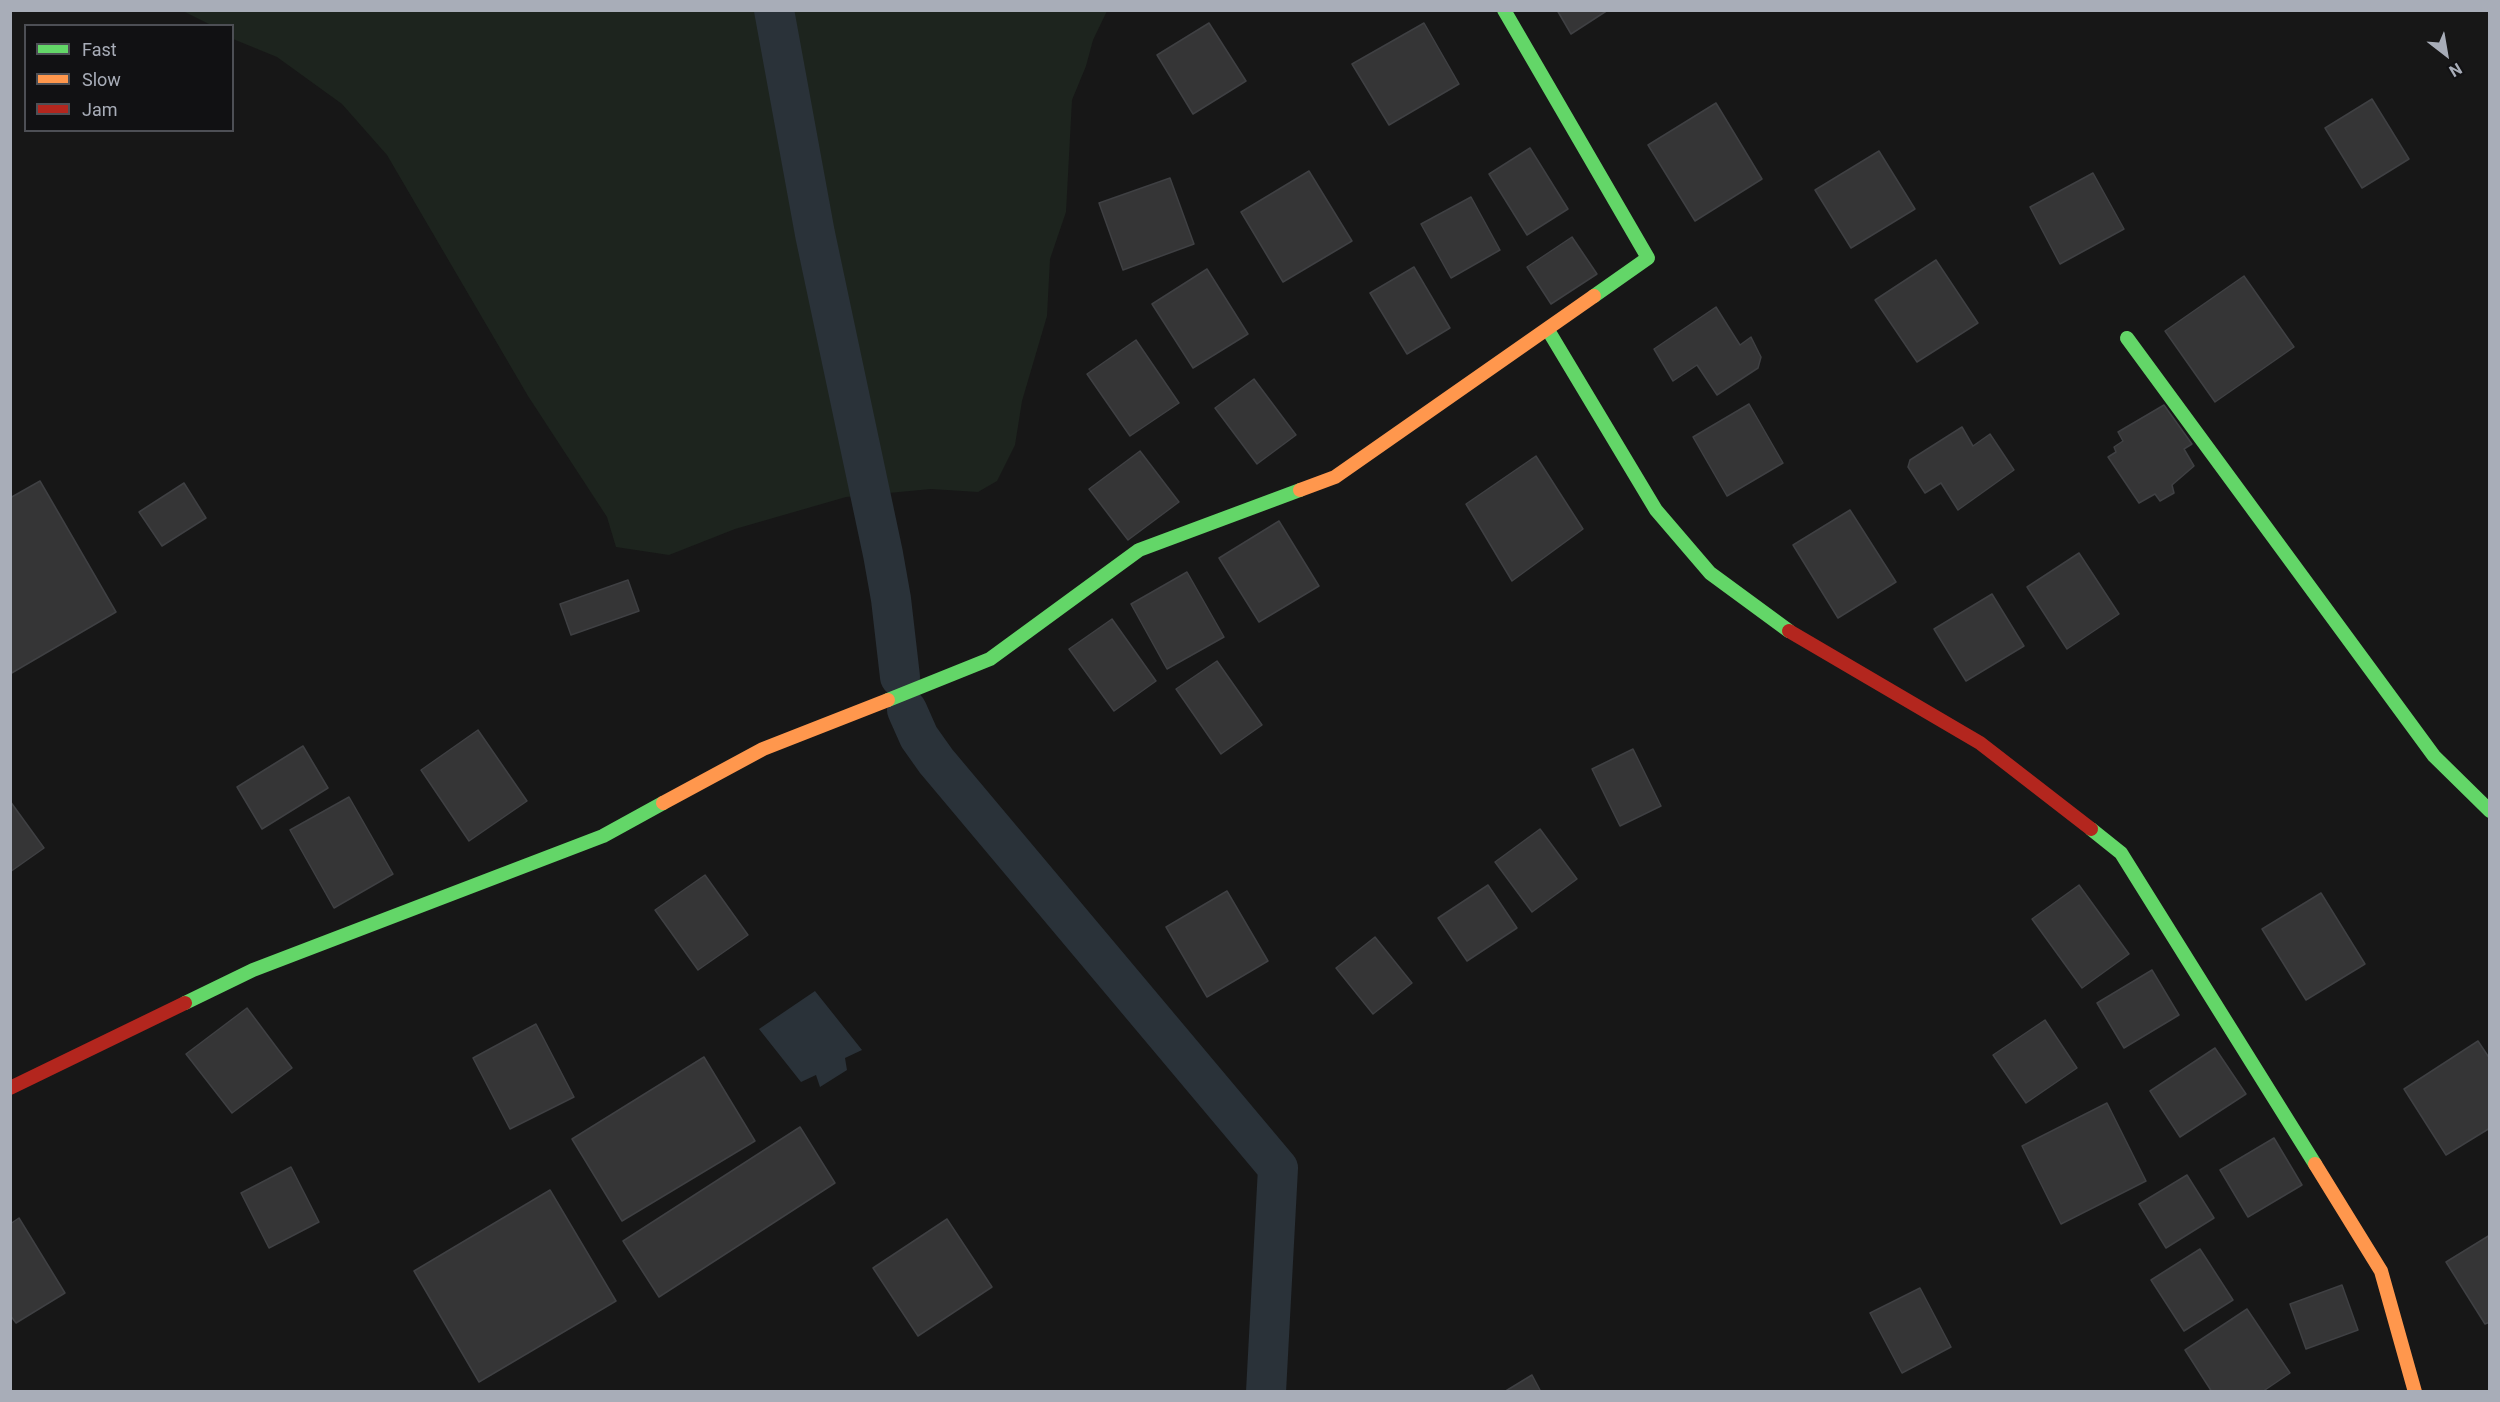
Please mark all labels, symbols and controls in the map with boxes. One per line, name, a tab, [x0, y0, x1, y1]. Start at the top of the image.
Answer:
legend	[24, 24, 234, 132]
north arrow	[2416, 24, 2476, 84]
text: Fast	[82, 39, 117, 60]
text: N	[2446, 59, 2465, 81]
text: Slow	[82, 69, 121, 90]
text: Jam	[82, 99, 118, 120]

